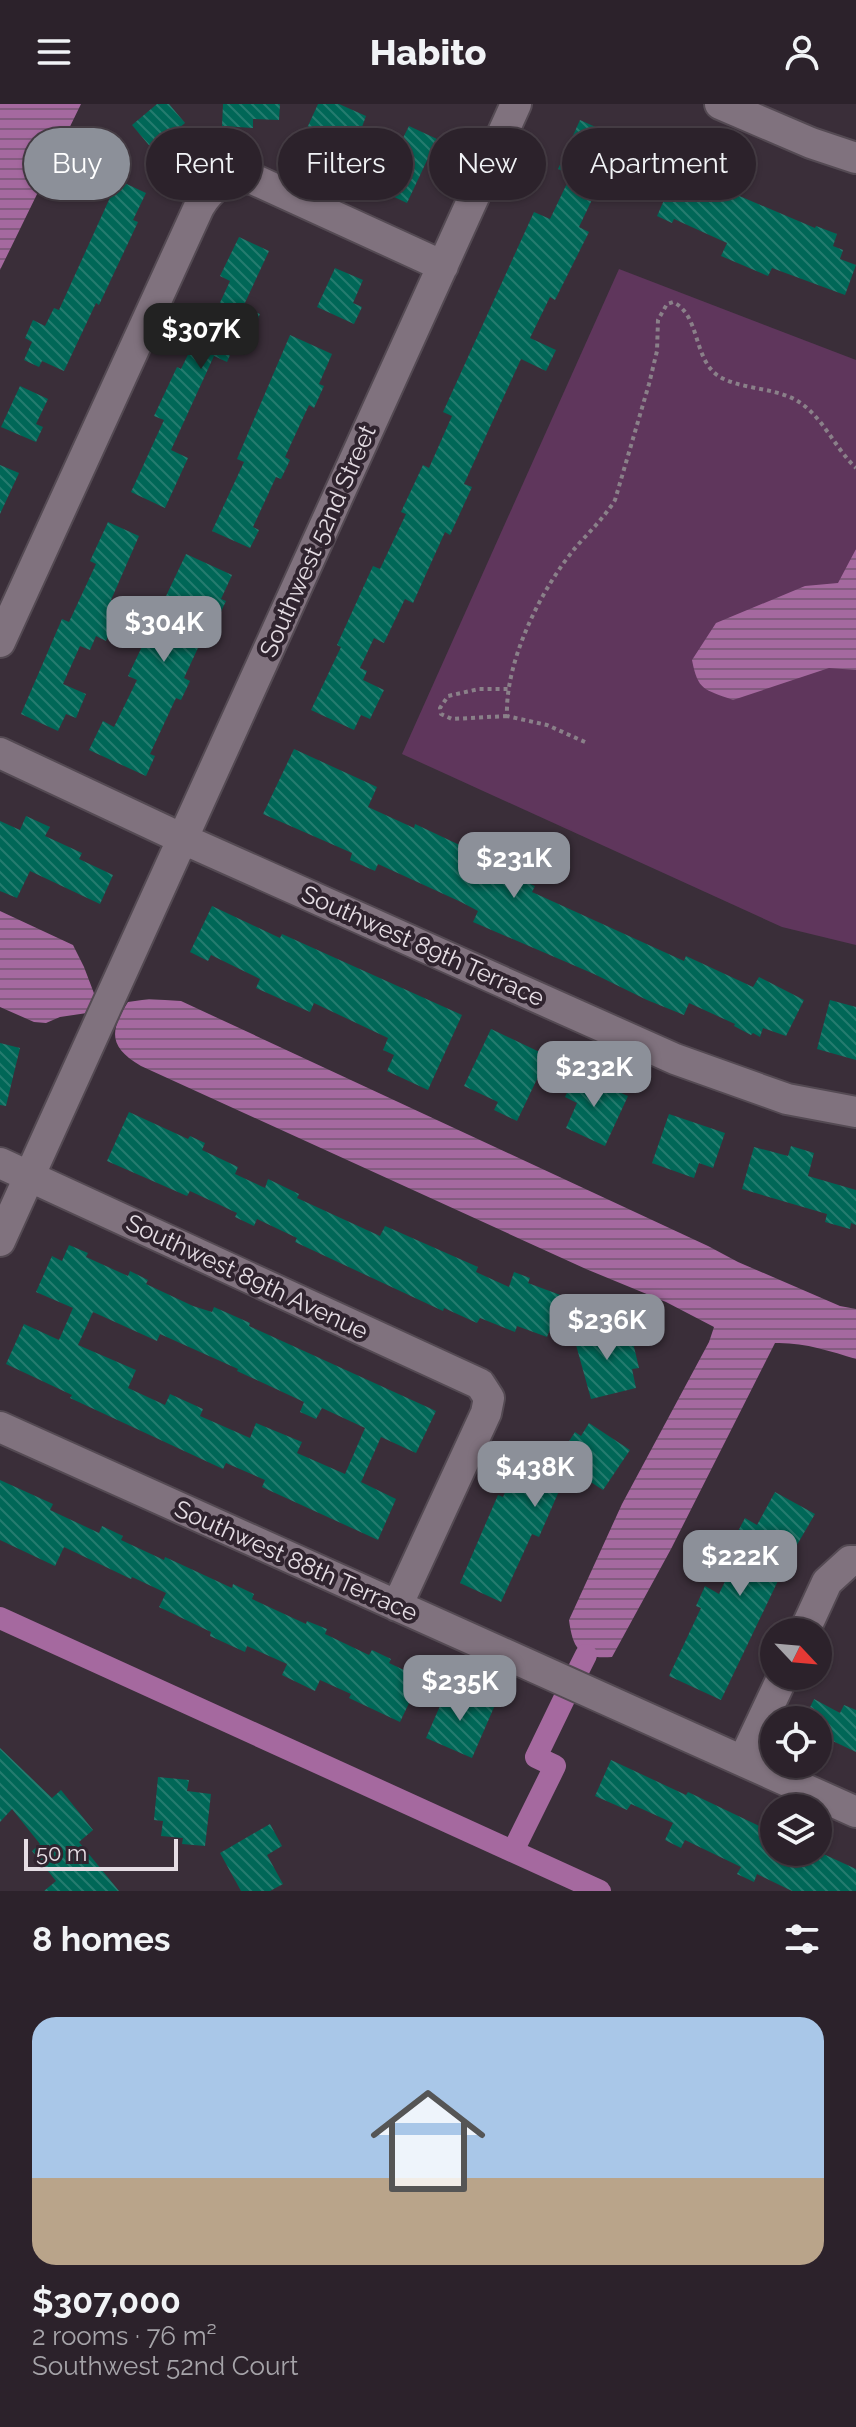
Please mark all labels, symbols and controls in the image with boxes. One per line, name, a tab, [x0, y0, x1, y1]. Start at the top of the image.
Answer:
icon: menu	[32, 30, 76, 74]
icon: person	[780, 30, 824, 74]
text: Habito	[370, 31, 486, 73]
chip: Buy	[24, 128, 130, 200]
chip: Rent	[146, 128, 262, 200]
chip: Filters	[278, 128, 413, 200]
chip: New	[429, 128, 546, 200]
chip: Apartment	[562, 128, 756, 200]
pin: $307K	[145, 303, 257, 371]
text: $307K	[162, 314, 240, 344]
street label: Southwest 52nd Street	[253, 420, 382, 661]
pin: $304K	[108, 596, 220, 664]
text: $304K	[124, 607, 204, 637]
pin: $231K	[458, 832, 570, 900]
text: $231K	[476, 843, 552, 873]
street label: Southwest 89th Terrace	[297, 879, 549, 1012]
pin: $232K	[538, 1041, 650, 1109]
text: $232K	[555, 1052, 633, 1082]
street label: Southwest 89th Avenue	[122, 1208, 373, 1345]
pin: $236K	[551, 1294, 663, 1362]
text: $236K	[568, 1305, 646, 1335]
pin: $438K	[479, 1441, 591, 1509]
text: $438K	[496, 1452, 574, 1482]
street label: Southwest 88th Terrace	[170, 1494, 422, 1627]
pin: $222K	[684, 1530, 796, 1598]
text: $222K	[701, 1541, 779, 1571]
north arrow	[760, 1618, 832, 1690]
map controls	[760, 1618, 832, 1866]
pin: $235K	[404, 1655, 516, 1723]
text: $235K	[421, 1666, 499, 1696]
button: locate	[760, 1706, 832, 1778]
button: layers	[760, 1794, 832, 1866]
scale bar	[24, 1835, 178, 1871]
text: 50 m	[36, 1840, 87, 1866]
icon: filters	[780, 1917, 824, 1961]
text: 8 homes	[32, 1919, 171, 1959]
icon: home	[356, 2069, 500, 2213]
text: $307,000	[32, 2281, 181, 2321]
text: 2 rooms · 76 m²	[32, 2321, 217, 2351]
text: Southwest 52nd Court	[32, 2351, 298, 2381]

